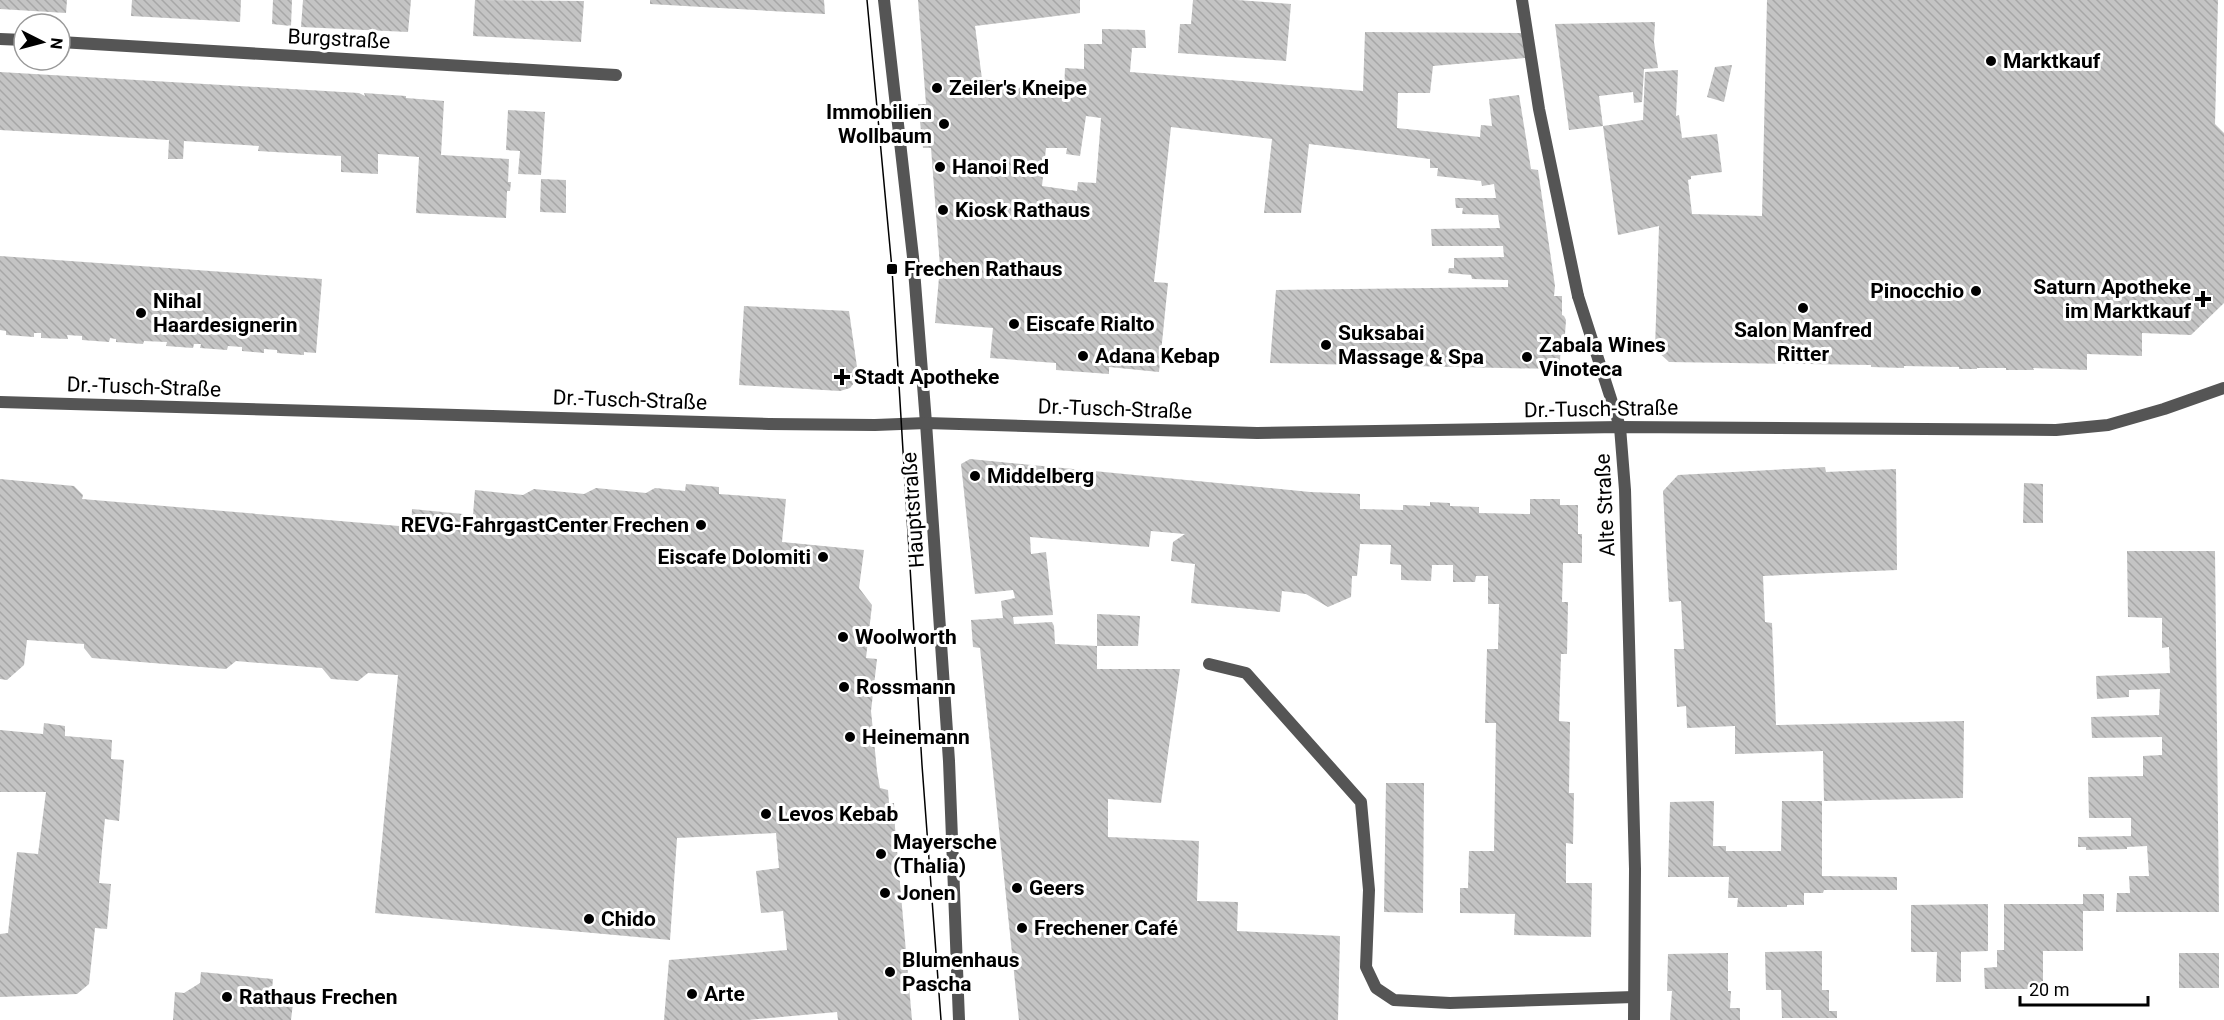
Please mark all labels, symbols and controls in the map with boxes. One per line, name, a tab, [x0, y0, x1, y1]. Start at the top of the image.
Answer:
north arrow	[12, 12, 72, 72]
street label: Burgstraße	[287, 24, 391, 54]
text: N	[46, 37, 66, 50]
place label: Marktkauf	[2003, 49, 2101, 73]
marker: Marktkauf	[1984, 54, 1998, 68]
place label: Zeiler's Kneipe	[949, 76, 1087, 100]
marker: Zeiler's Kneipe	[930, 81, 944, 95]
place label: Immobilien Wollbaum	[826, 100, 932, 148]
marker: Immobilien Wollbaum	[937, 117, 951, 131]
place label: Hanoi Red	[952, 155, 1049, 179]
marker: Hanoi Red	[933, 160, 947, 174]
place label: Kiosk Rathaus	[955, 198, 1091, 222]
marker: Kiosk Rathaus	[936, 203, 950, 217]
place label: Frechen Rathaus	[904, 257, 1063, 281]
marker: Frechen Rathaus	[885, 262, 899, 276]
place label: Saturn Apotheke im Marktkauf	[2033, 275, 2191, 323]
place label: Pinocchio	[1870, 279, 1964, 303]
marker: Pinocchio	[1969, 284, 1983, 298]
place label: Nihal Haardesignerin	[153, 289, 297, 337]
marker: Saturn Apotheke im Marktkauf	[2196, 292, 2210, 306]
marker: Salon Manfred Ritter	[1796, 301, 1810, 315]
marker: Nihal Haardesignerin	[134, 306, 148, 320]
place label: Eiscafe Rialto	[1026, 312, 1155, 336]
marker: Eiscafe Rialto	[1007, 317, 1021, 331]
place label: Salon Manfred Ritter	[1734, 318, 1872, 366]
place label: Suksabai Massage & Spa	[1338, 321, 1484, 369]
place label: Zabala Wines Vinoteca	[1539, 333, 1666, 381]
marker: Suksabai Massage & Spa	[1319, 338, 1333, 352]
place label: Adana Kebap	[1095, 344, 1220, 368]
marker: Adana Kebap	[1076, 349, 1090, 363]
marker: Zabala Wines Vinoteca	[1520, 350, 1534, 364]
place label: Stadt Apotheke	[854, 365, 999, 389]
marker: Stadt Apotheke	[835, 370, 849, 384]
street label: Dr.-Tusch-Straße	[66, 372, 222, 402]
street label: Dr.-Tusch-Straße	[552, 385, 708, 415]
street label: Dr.-Tusch-Straße	[1037, 394, 1193, 424]
street label: Dr.-Tusch-Straße	[1524, 396, 1678, 422]
street label: Hauptstraße	[897, 451, 929, 569]
street label: Alte Straße	[1590, 453, 1620, 557]
place label: Middelberg	[987, 464, 1094, 488]
marker: Middelberg	[968, 469, 982, 483]
place label: REVG-FahrgastCenter Frechen	[401, 513, 689, 537]
marker: REVG-FahrgastCenter Frechen	[694, 518, 708, 532]
place label: Eiscafe Dolomiti	[658, 545, 811, 569]
marker: Eiscafe Dolomiti	[816, 550, 830, 564]
place label: Woolworth	[855, 625, 957, 649]
marker: Woolworth	[836, 630, 850, 644]
place label: Rossmann	[856, 675, 956, 699]
marker: Rossmann	[837, 680, 851, 694]
place label: Heinemann	[862, 725, 970, 749]
marker: Heinemann	[843, 730, 857, 744]
place label: Levos Kebab	[778, 802, 898, 826]
marker: Levos Kebab	[759, 807, 773, 821]
place label: Mayersche (Thalia)	[893, 830, 997, 878]
marker: Mayersche (Thalia)	[874, 847, 888, 861]
place label: Geers	[1029, 876, 1085, 900]
place label: Jonen	[897, 881, 955, 905]
marker: Geers	[1010, 881, 1024, 895]
marker: Jonen	[878, 886, 892, 900]
place label: Chido	[601, 907, 656, 931]
marker: Chido	[582, 912, 596, 926]
place label: Frechener Café	[1034, 916, 1178, 940]
marker: Frechener Café	[1015, 921, 1029, 935]
place label: Blumenhaus Pascha	[902, 948, 1020, 996]
marker: Blumenhaus Pascha	[883, 965, 897, 979]
scale bar	[2020, 969, 2148, 1007]
text: 20 m	[2029, 979, 2069, 1000]
place label: Arte	[704, 982, 745, 1006]
place label: Rathaus Frechen	[239, 985, 397, 1009]
marker: Arte	[685, 987, 699, 1001]
marker: Rathaus Frechen	[220, 990, 234, 1004]

